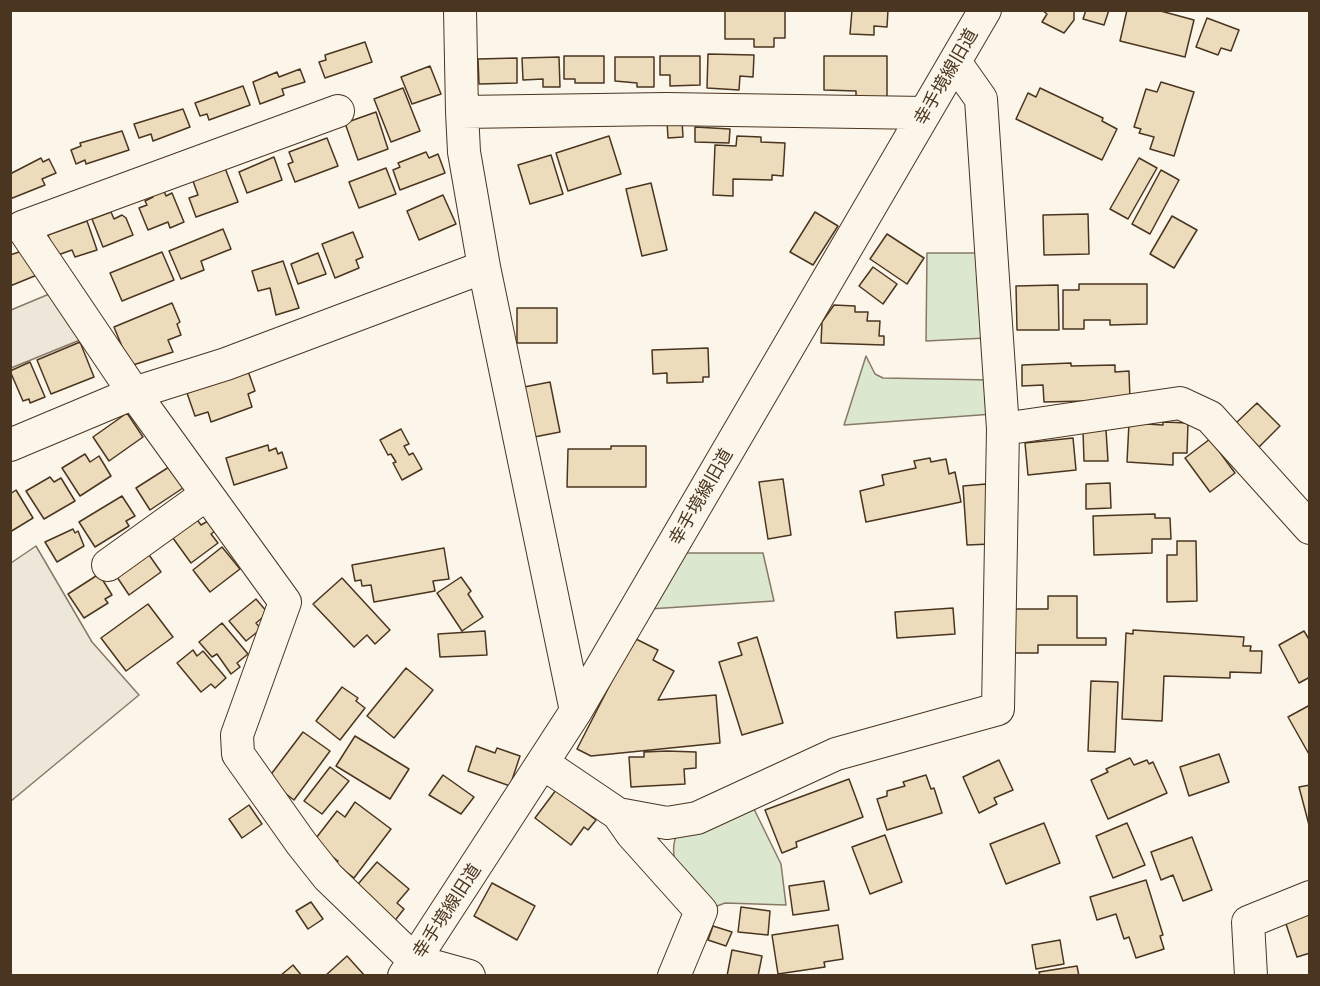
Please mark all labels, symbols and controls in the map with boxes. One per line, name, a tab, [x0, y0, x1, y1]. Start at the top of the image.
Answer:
street label: 幸手境線旧道	[910, 25, 982, 129]
street label: 幸手境線旧道	[665, 445, 737, 549]
street label: 幸手境線旧道	[409, 860, 485, 962]

